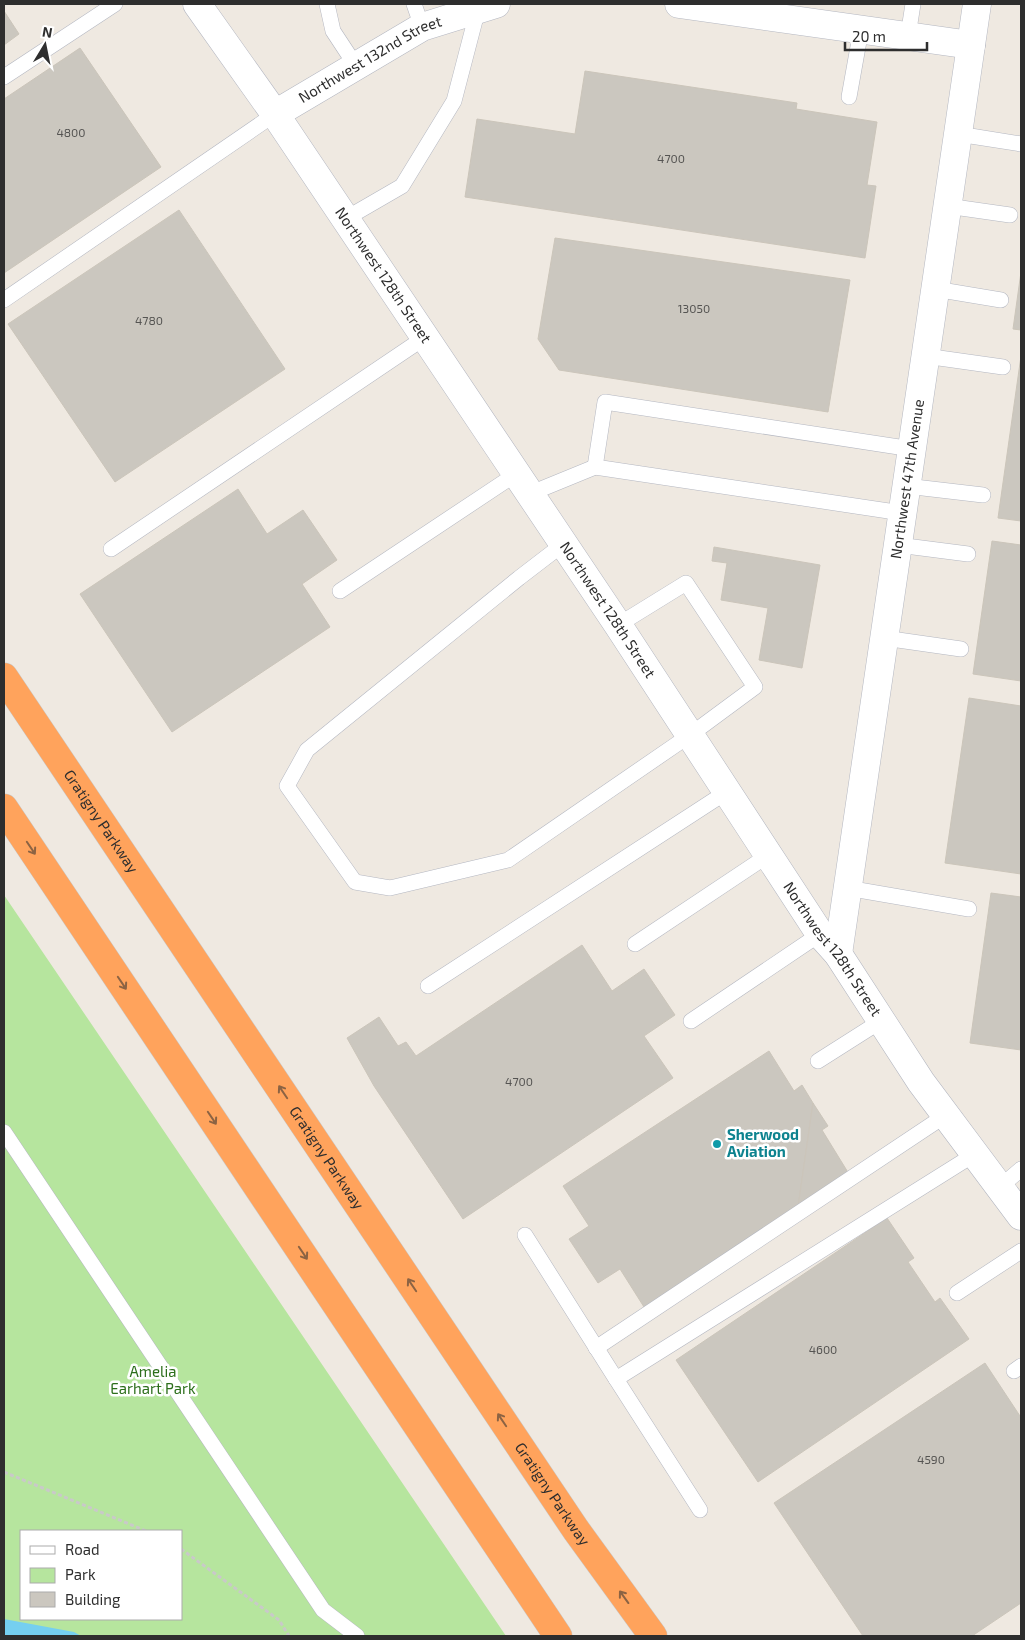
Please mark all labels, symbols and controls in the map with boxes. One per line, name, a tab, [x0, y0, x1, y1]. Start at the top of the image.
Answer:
street label: Northwest 132nd Street	[295, 11, 444, 106]
north arrow	[20, 20, 70, 70]
scale bar	[845, 20, 928, 52]
text: N	[41, 22, 54, 41]
text: 20 m	[852, 27, 886, 45]
house number: 4800	[56, 125, 86, 139]
house number: 4700	[657, 151, 685, 165]
street label: Northwest 128th Street	[332, 203, 436, 346]
house number: 13050	[678, 301, 710, 315]
house number: 4780	[135, 313, 163, 327]
street label: Northwest 47th Avenue	[886, 398, 927, 560]
street label: Northwest 128th Street	[557, 538, 660, 681]
street label: Gratigny Parkway	[61, 766, 143, 876]
one-way arrow	[26, 841, 36, 855]
street label: Northwest 128th Street	[780, 878, 886, 1019]
one-way arrow	[117, 976, 127, 990]
house number: 4700	[505, 1074, 533, 1088]
one-way arrow	[278, 1085, 288, 1099]
street label: Gratigny Parkway	[286, 1102, 368, 1212]
one-way arrow	[207, 1111, 218, 1125]
place label: Sherwood Aviation	[727, 1125, 799, 1160]
marker: Sherwood Aviation	[711, 1138, 723, 1150]
one-way arrow	[298, 1246, 308, 1260]
one-way arrow	[407, 1278, 417, 1292]
house number: 4600	[809, 1342, 837, 1356]
park label: Amelia Earhart Park	[110, 1362, 196, 1397]
one-way arrow	[497, 1413, 507, 1427]
street label: Gratigny Parkway	[512, 1439, 594, 1549]
house number: 4590	[917, 1452, 945, 1466]
legend	[20, 1530, 182, 1620]
text: Road	[65, 1540, 100, 1558]
text: Park	[65, 1565, 96, 1583]
text: Building	[65, 1590, 121, 1608]
one-way arrow	[619, 1590, 629, 1604]

